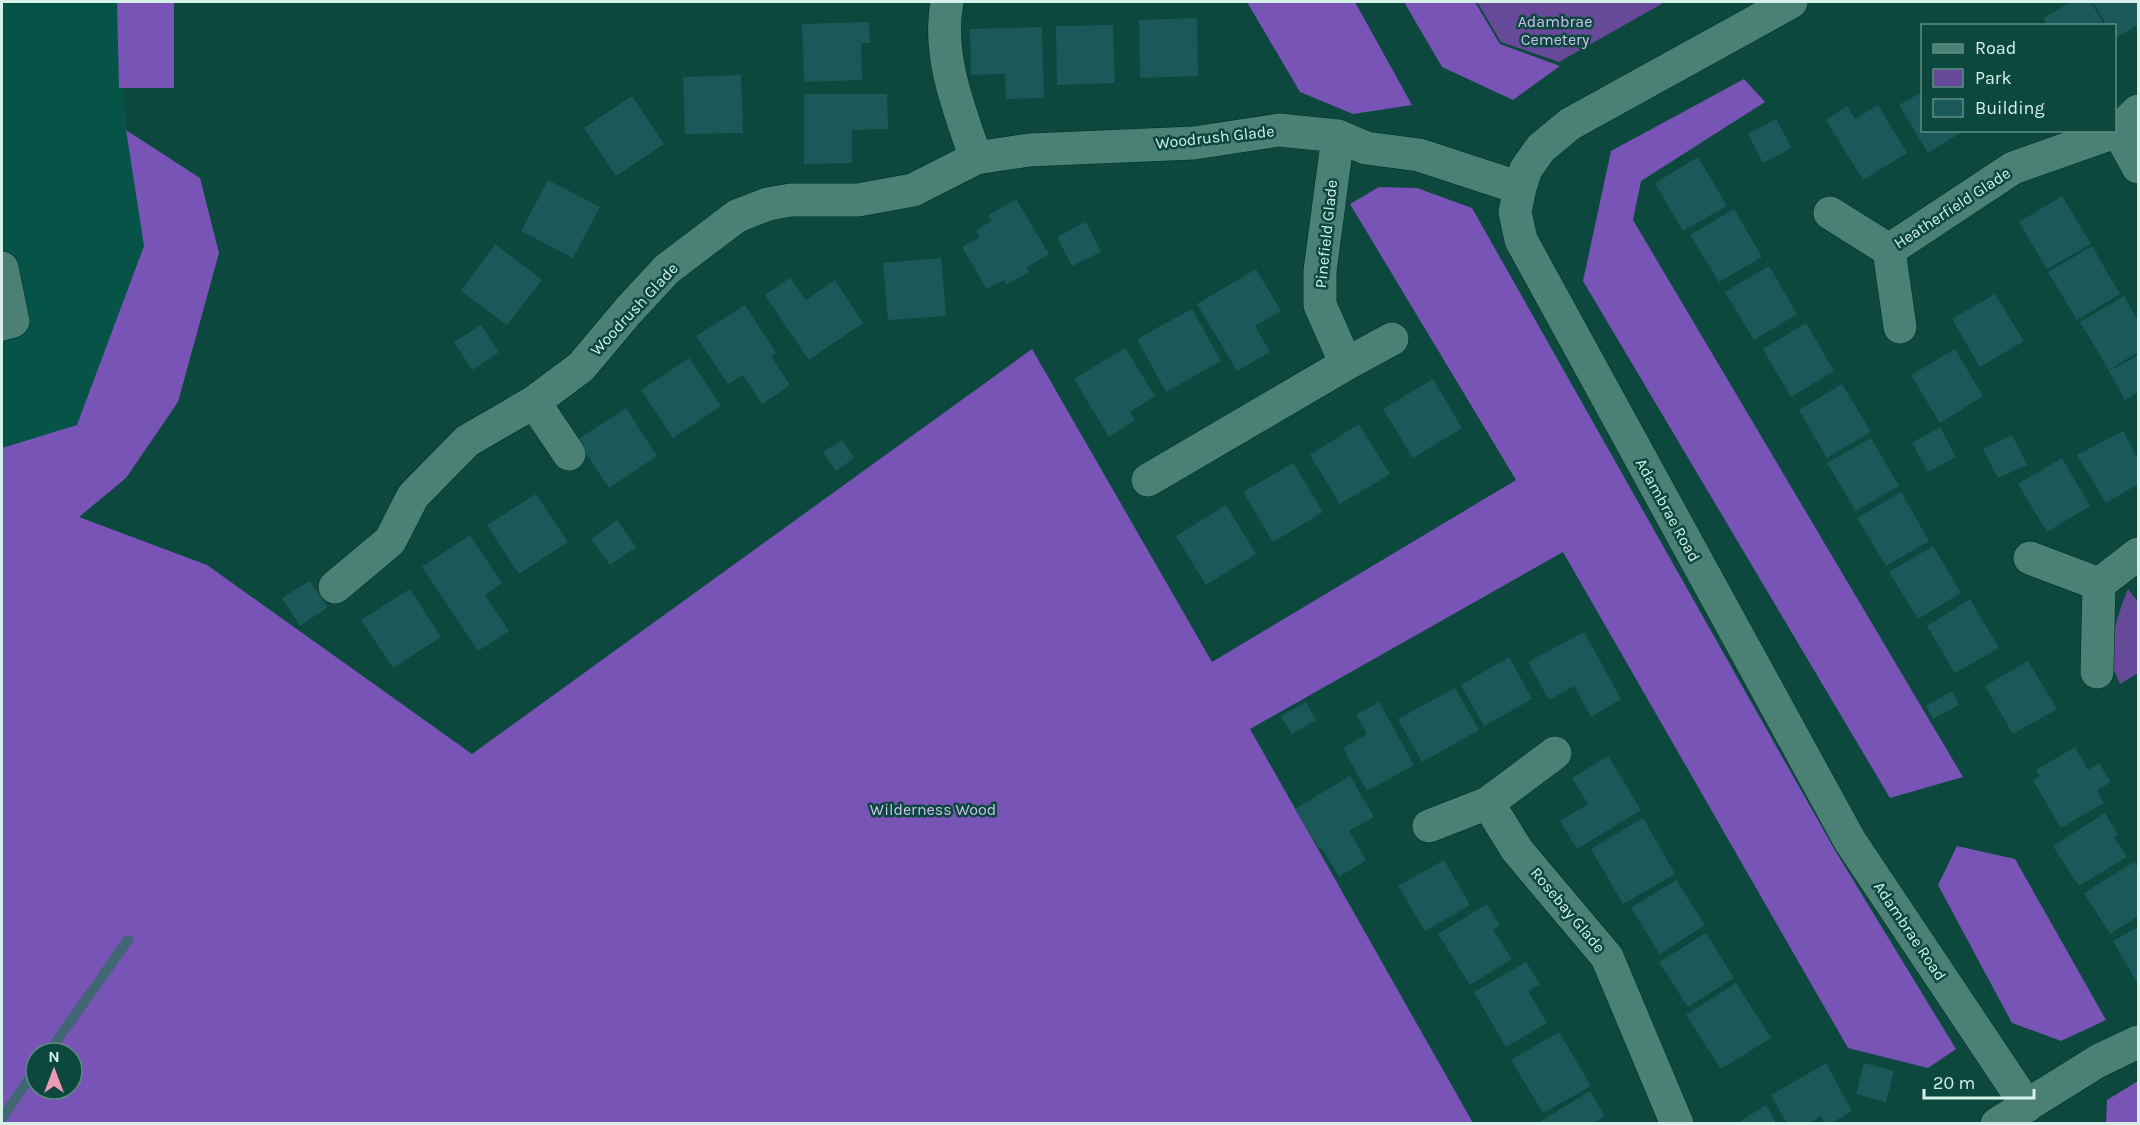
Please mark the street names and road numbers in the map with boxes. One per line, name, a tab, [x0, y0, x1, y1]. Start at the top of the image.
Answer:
street label: Woodrush Glade	[1155, 121, 1275, 153]
street label: Heatherfield Glade	[1890, 163, 2014, 253]
street label: Pinefield Glade	[1311, 179, 1341, 289]
street label: Woodrush Glade	[586, 259, 682, 359]
street label: Adambrae Road	[1632, 455, 1704, 565]
street label: Rosebay Glade	[1527, 863, 1609, 957]
street label: Adambrae Road	[1870, 878, 1950, 984]

